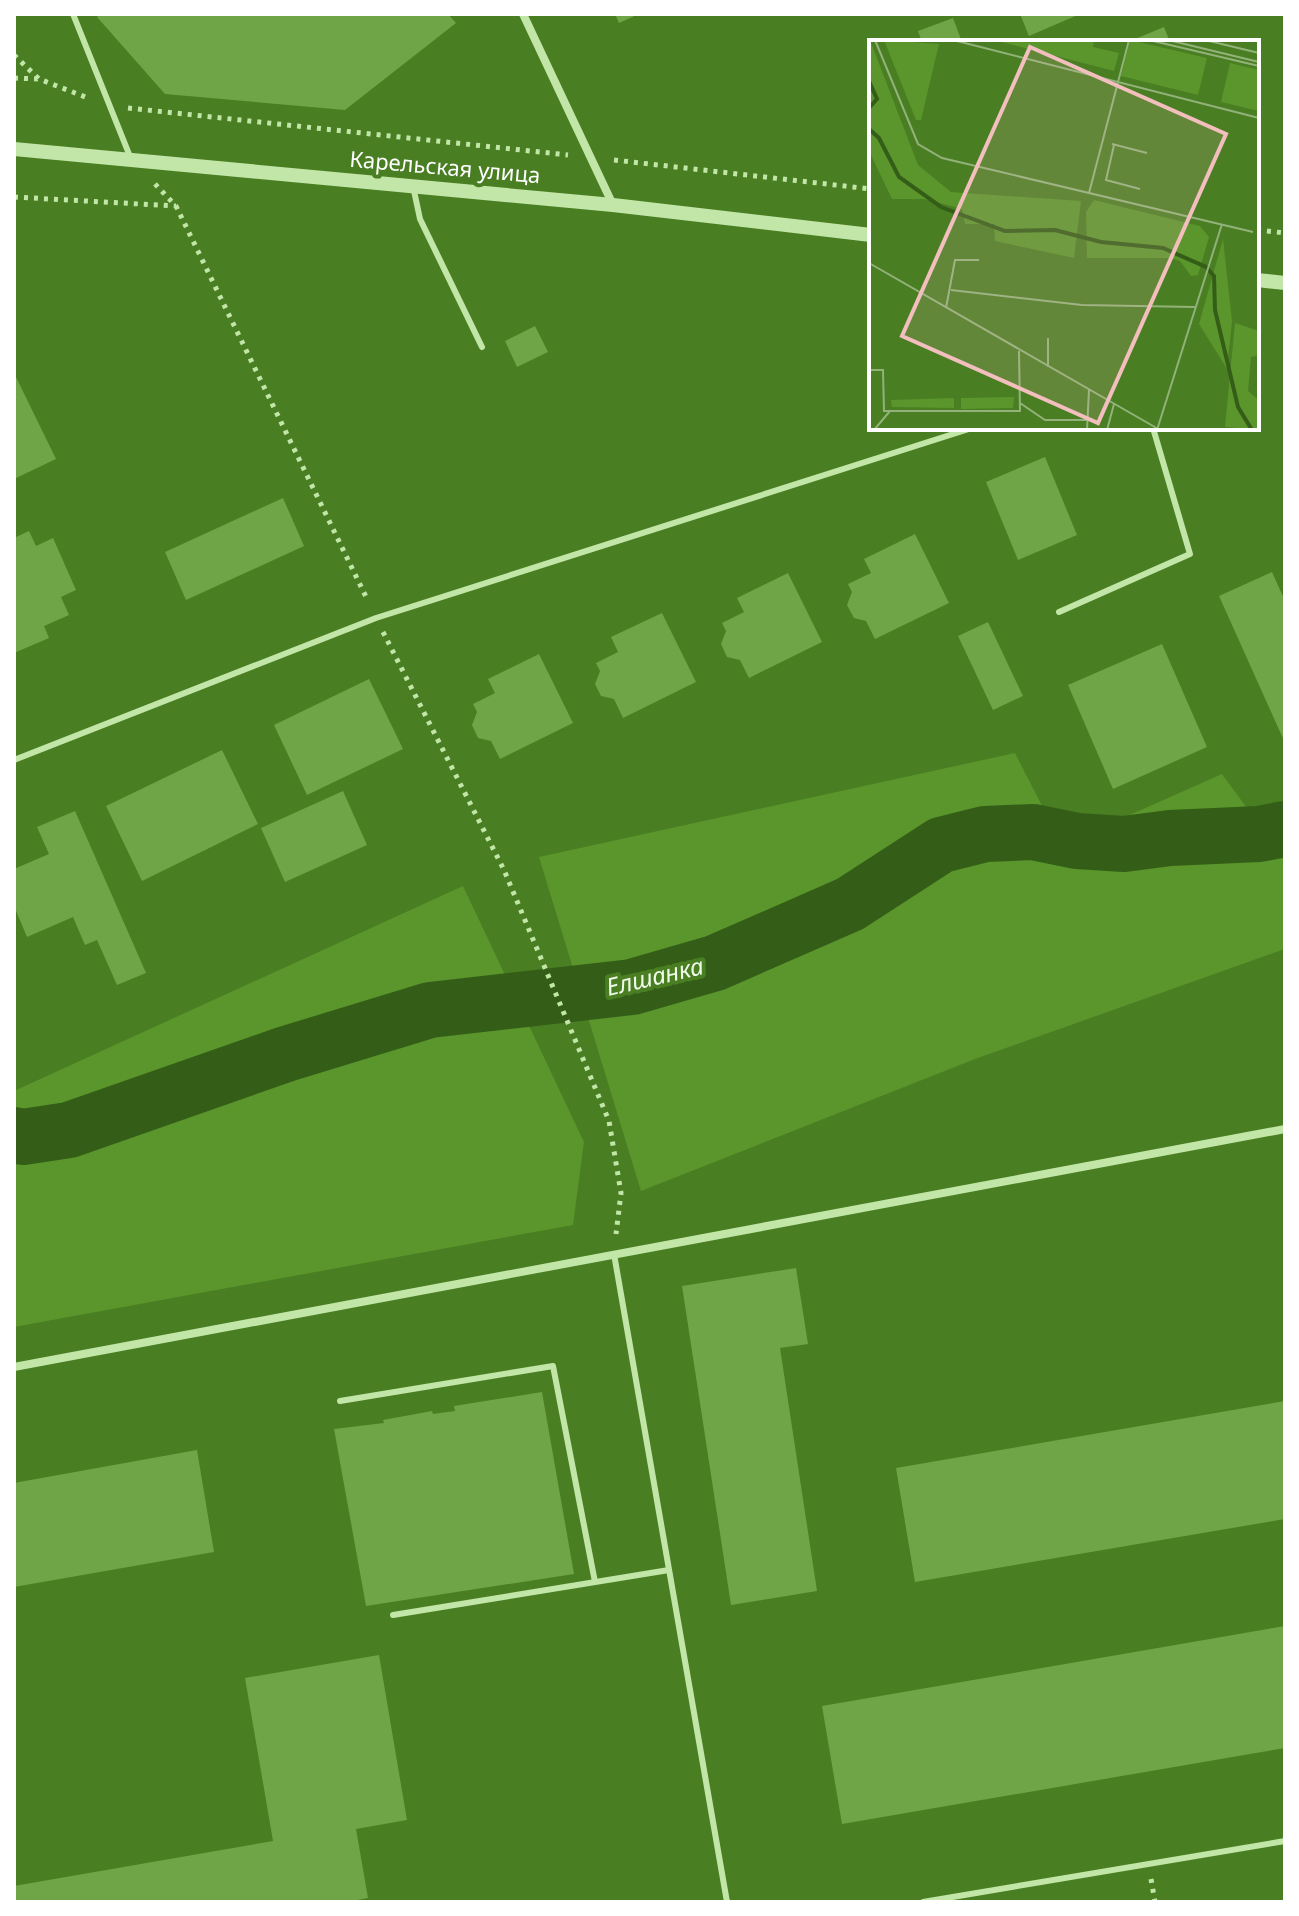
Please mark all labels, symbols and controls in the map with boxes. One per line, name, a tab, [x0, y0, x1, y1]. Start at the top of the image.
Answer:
inset map	[869, 40, 1259, 430]
street label: Карельская улица	[349, 143, 542, 189]
water label: Елшанка	[603, 948, 707, 1003]

